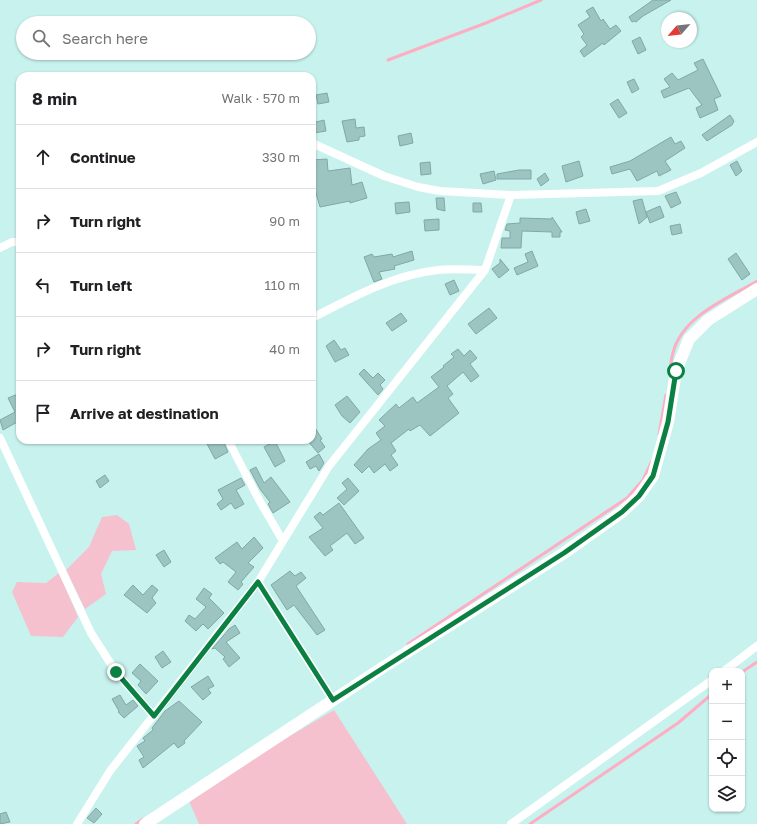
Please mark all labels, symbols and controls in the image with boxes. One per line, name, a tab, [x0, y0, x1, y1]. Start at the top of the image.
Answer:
north arrow	[661, 12, 697, 48]
search box	[16, 16, 316, 60]
icon: search	[30, 27, 52, 49]
text: Search here	[62, 29, 148, 47]
text: 8 min	[32, 88, 77, 109]
text: Walk · 570 m	[222, 90, 300, 106]
icon: ahead	[32, 146, 54, 168]
text: Continue	[70, 148, 136, 166]
text: 330 m	[262, 149, 300, 165]
icon: right	[32, 210, 54, 232]
text: Turn right	[70, 212, 141, 230]
text: 90 m	[269, 213, 300, 229]
icon: left	[32, 274, 54, 296]
text: Turn left	[70, 276, 132, 294]
text: 110 m	[265, 277, 300, 293]
icon: right	[32, 338, 54, 360]
text: Turn right	[70, 340, 141, 358]
text: 40 m	[269, 341, 300, 357]
route start	[667, 362, 685, 380]
icon: arrive	[32, 402, 54, 424]
text: Arrive at destination	[70, 404, 219, 422]
route end	[107, 663, 125, 681]
map controls	[709, 668, 745, 812]
button: +	[709, 668, 745, 704]
button: −	[709, 704, 745, 740]
button: locate	[709, 740, 745, 776]
button: layers	[709, 776, 745, 812]

